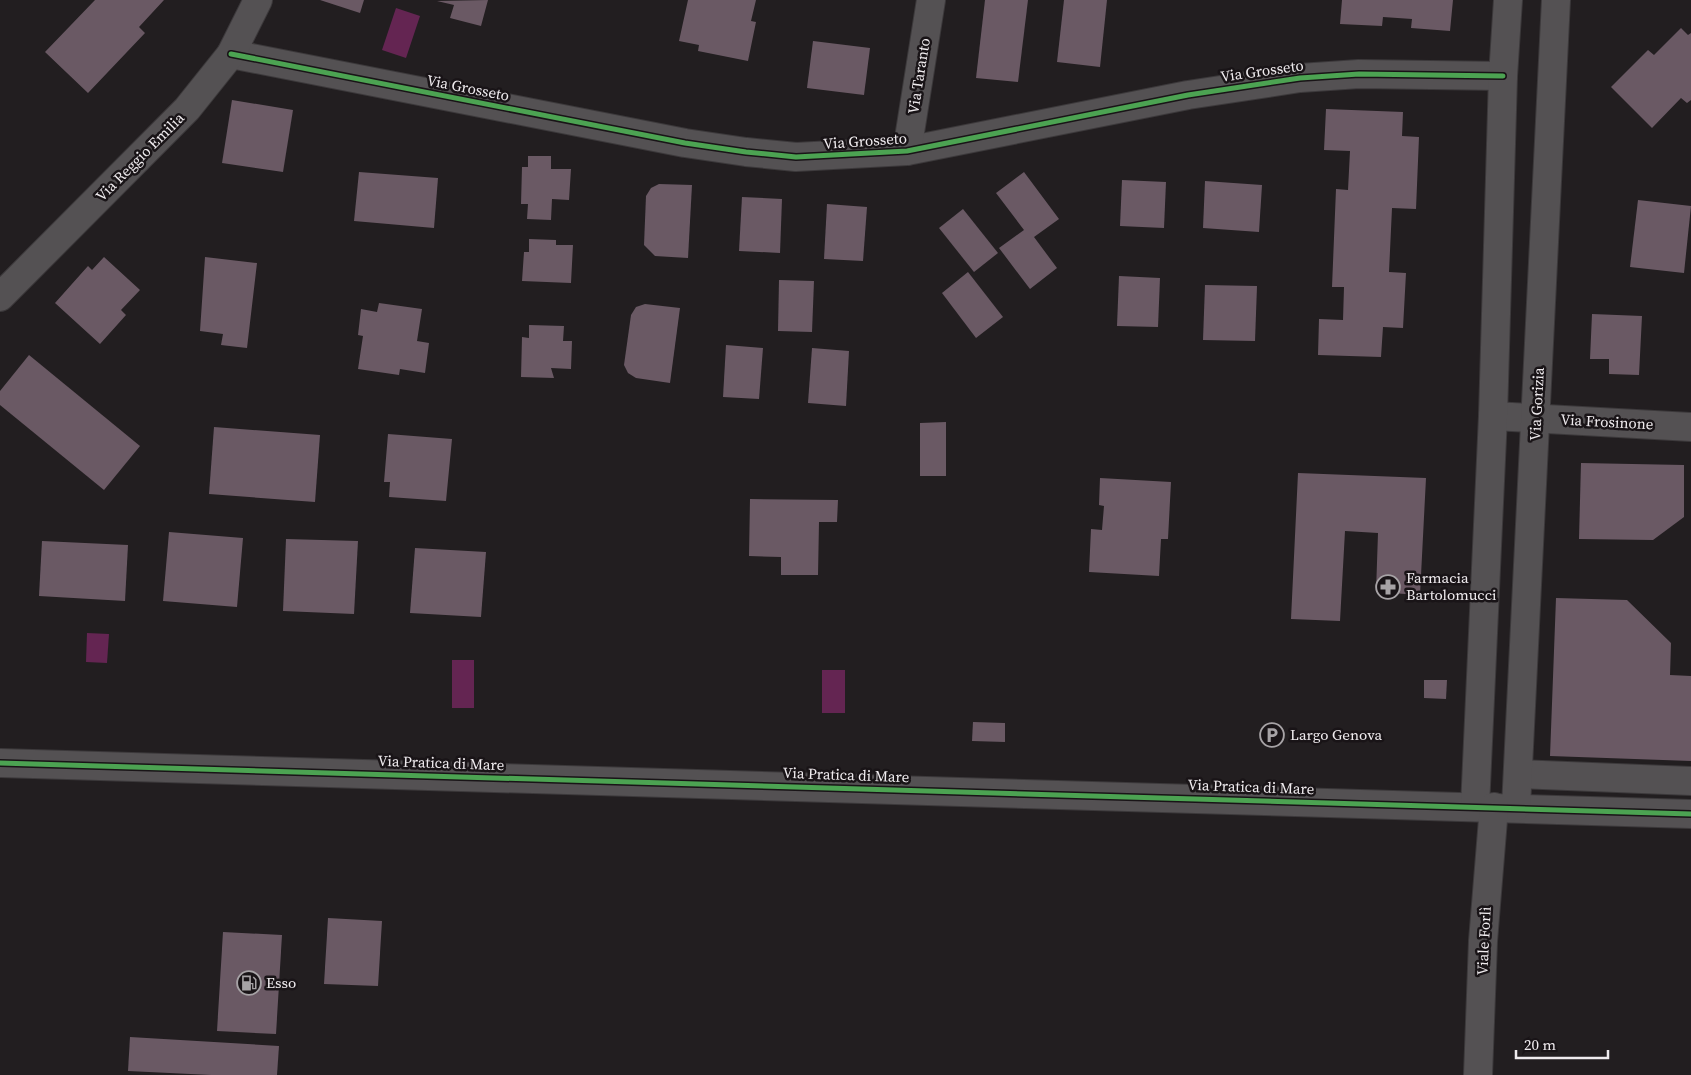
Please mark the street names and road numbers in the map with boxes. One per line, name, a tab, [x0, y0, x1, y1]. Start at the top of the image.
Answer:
street label: Via Taranto	[902, 36, 935, 116]
street label: Via Grosseto	[1219, 54, 1305, 87]
street label: Via Grosseto	[425, 69, 511, 106]
street label: Via Reggio Emilia	[91, 107, 189, 206]
street label: Via Grosseto	[822, 127, 907, 154]
street label: Via Gorizia	[1524, 366, 1549, 441]
street label: Via Frosinone	[1560, 409, 1654, 434]
street label: Via Pratica di Mare	[377, 750, 505, 775]
street label: Via Pratica di Mare	[782, 762, 910, 787]
street label: Via Pratica di Mare	[1187, 774, 1315, 799]
street label: Viale Forlì	[1471, 906, 1496, 976]

